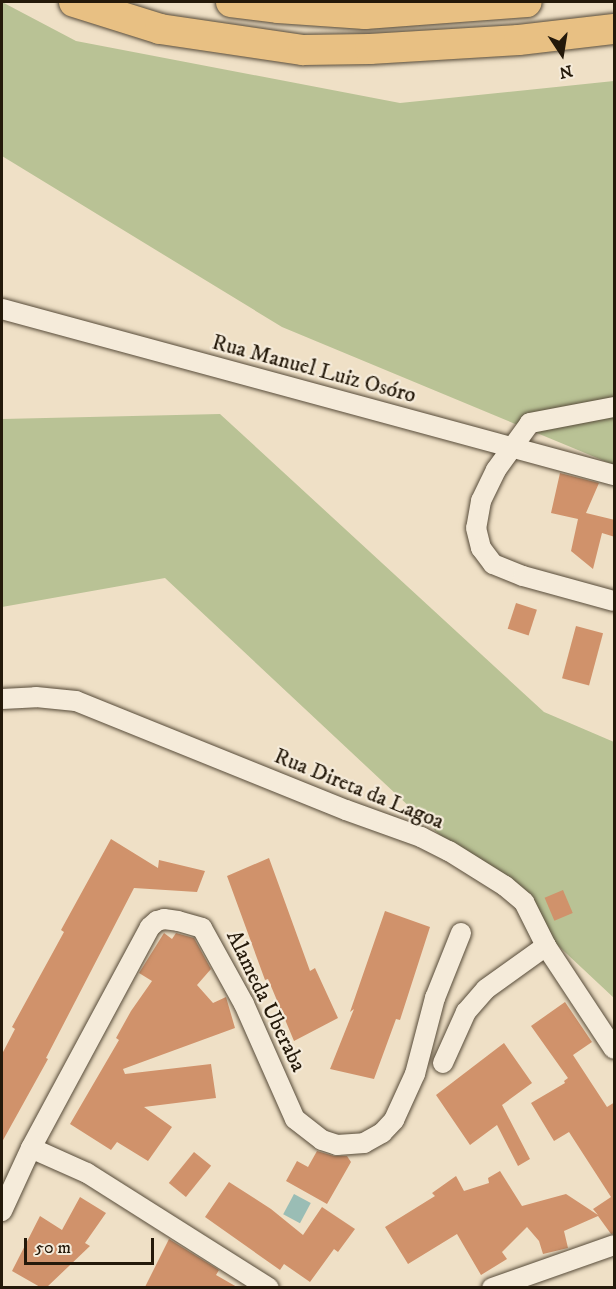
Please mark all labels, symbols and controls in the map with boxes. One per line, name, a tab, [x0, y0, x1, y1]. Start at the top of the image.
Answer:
north arrow	[532, 24, 592, 84]
text: N	[557, 60, 574, 83]
street label: Rua Manuel Luiz Osóro	[209, 329, 419, 409]
street label: Rua Direta da Lagoa	[270, 743, 448, 835]
street label: Alameda Uberaba	[220, 926, 312, 1076]
scale bar	[27, 1226, 158, 1264]
text: 50 m	[35, 1237, 71, 1259]

